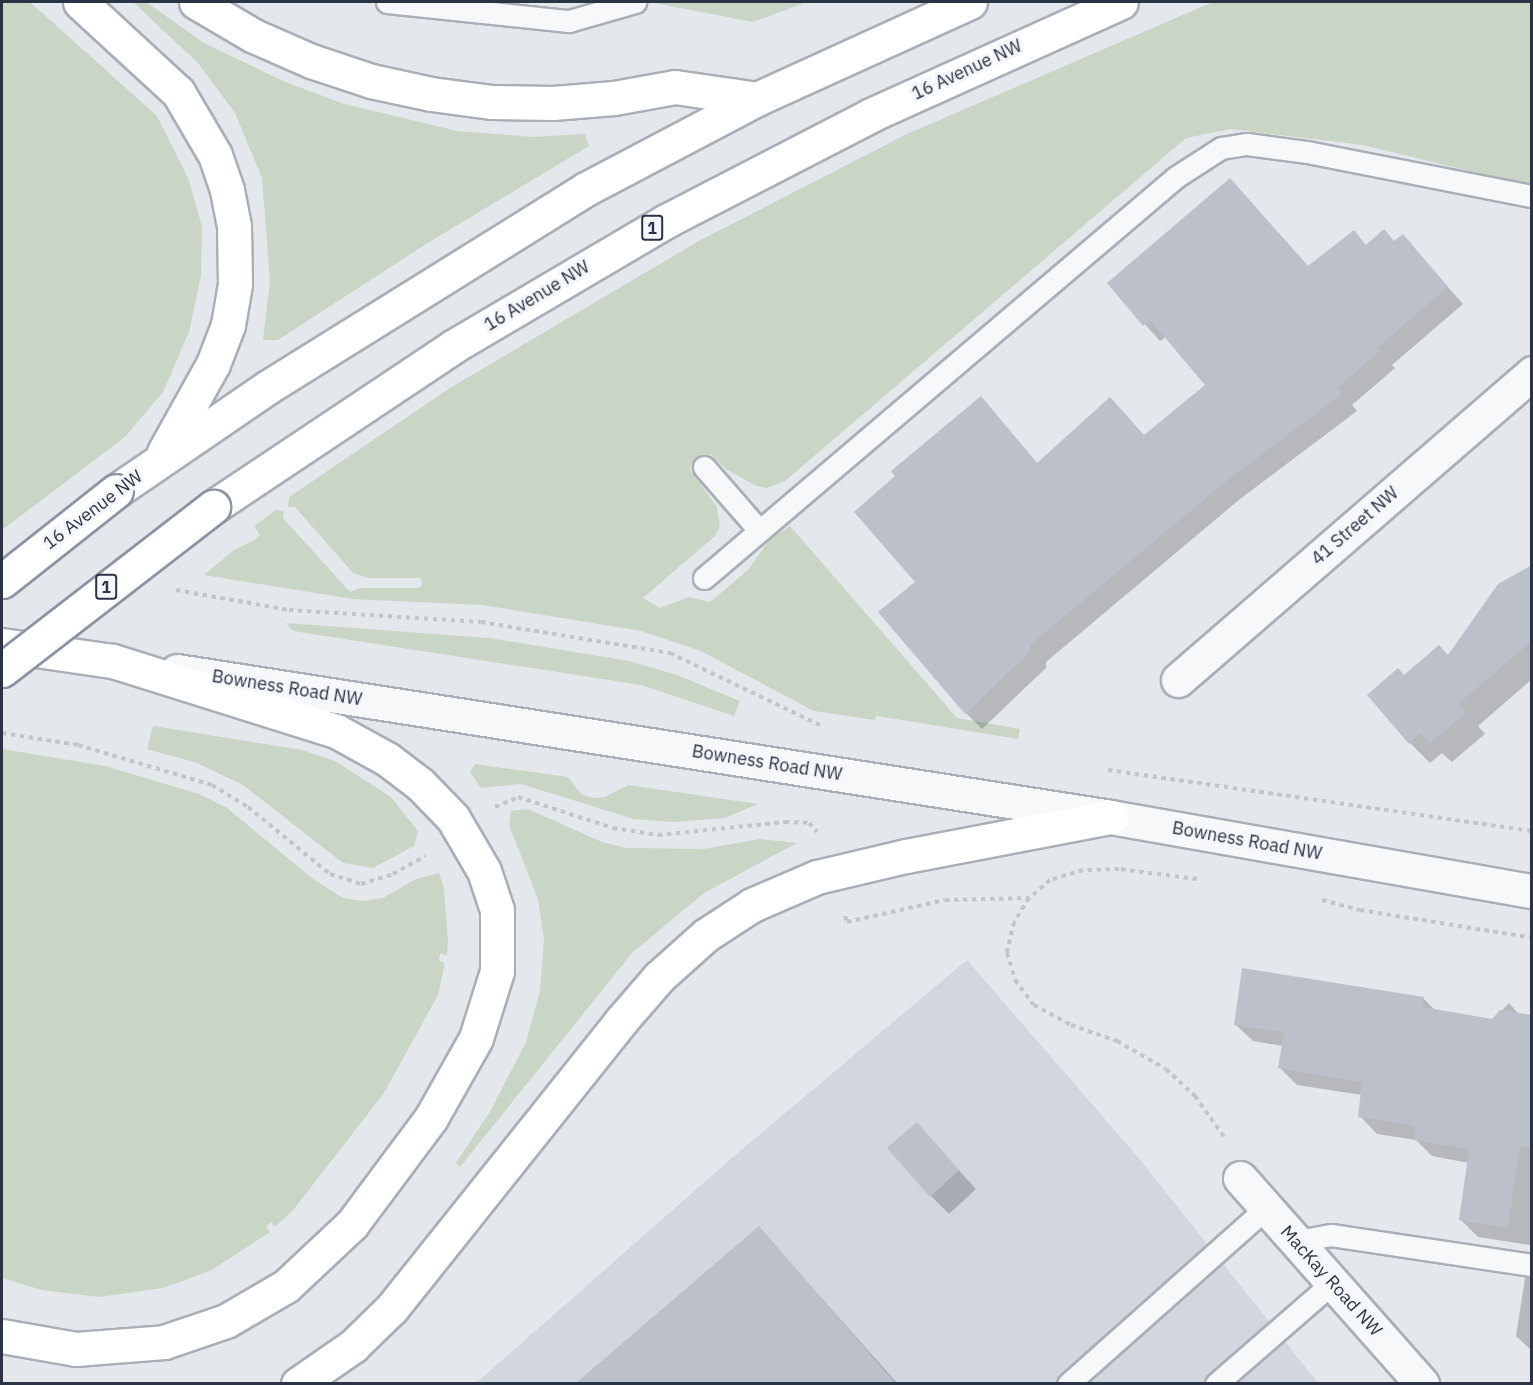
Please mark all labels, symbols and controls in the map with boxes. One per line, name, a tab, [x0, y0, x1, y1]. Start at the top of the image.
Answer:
street label: 16 Avenue NW	[909, 35, 1025, 105]
road number: 1	[640, 215, 664, 241]
street label: 16 Avenue NW	[480, 256, 594, 336]
street label: 16 Avenue NW	[39, 466, 147, 554]
street label: 41 Street NW	[1307, 482, 1403, 570]
road number: 1	[94, 574, 118, 600]
street label: Bowness Road NW	[210, 665, 364, 711]
street label: Bowness Road NW	[690, 740, 844, 786]
street label: Bowness Road NW	[1170, 817, 1324, 865]
street label: MacKay Road NW	[1276, 1221, 1386, 1341]

